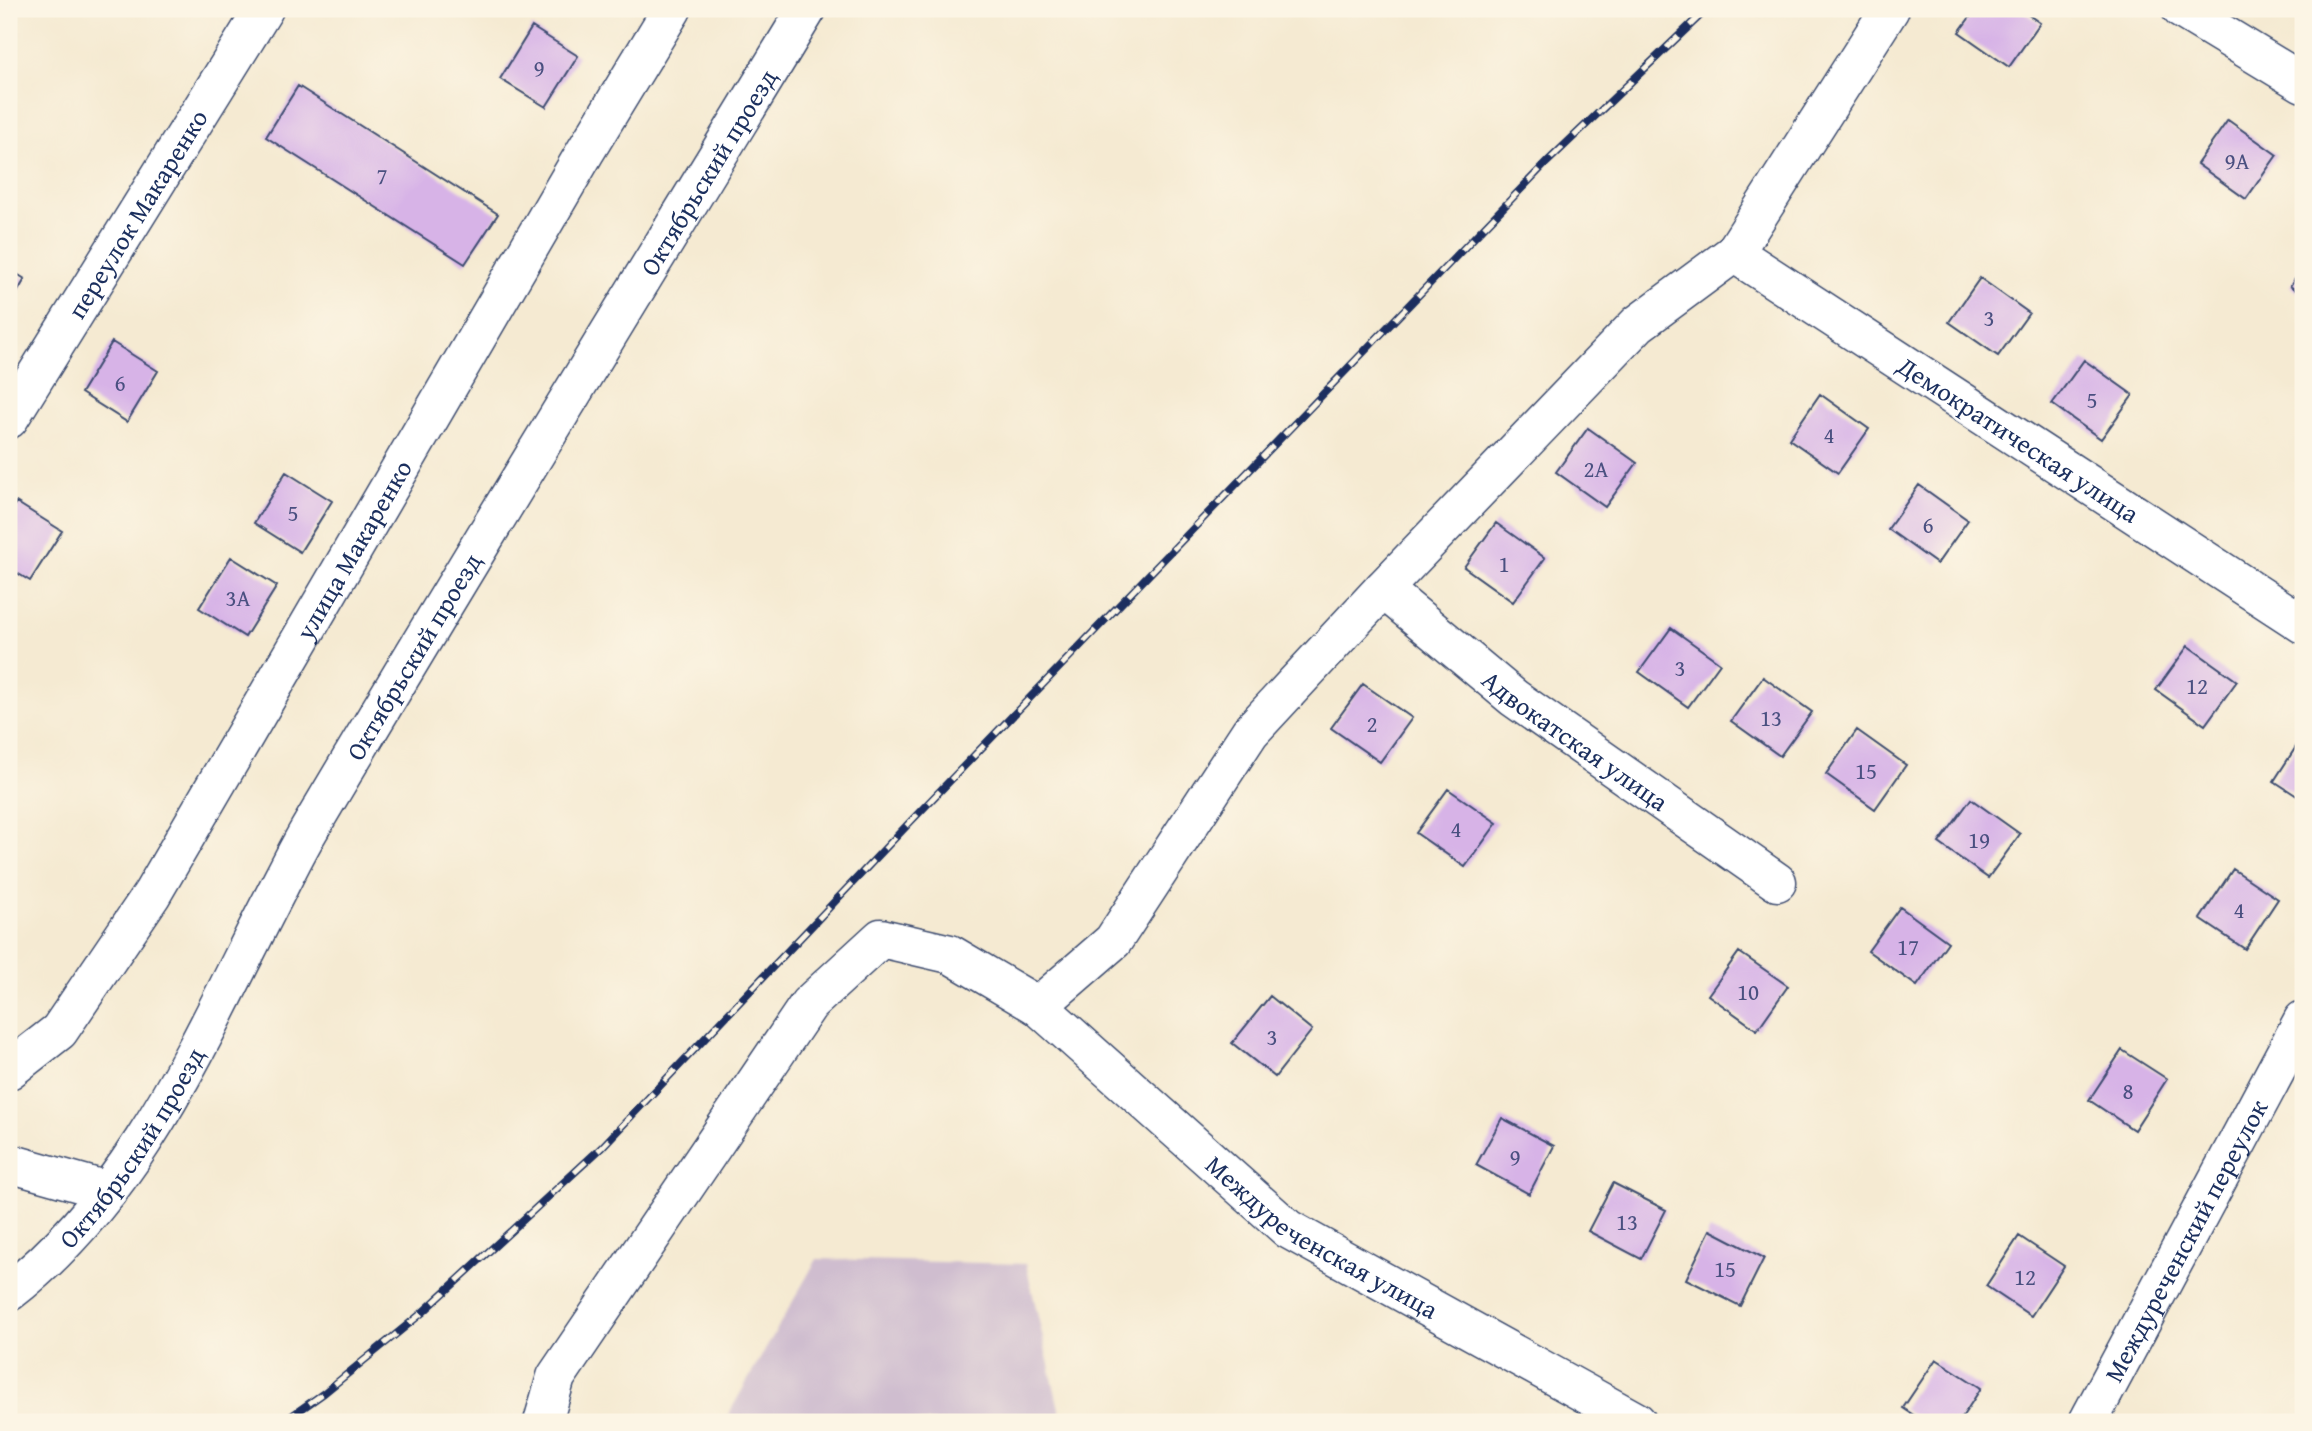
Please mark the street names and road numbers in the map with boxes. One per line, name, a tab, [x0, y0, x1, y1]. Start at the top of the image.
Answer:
street label: Октябрьский проезд	[629, 61, 786, 283]
street label: переулок Макаренко	[57, 101, 217, 326]
street label: Демократическая улица	[1889, 345, 2148, 532]
street label: улица Макаренко	[285, 452, 421, 648]
street label: Октябрьский проезд	[335, 545, 490, 767]
street label: Адвокатская улица	[1474, 660, 1677, 820]
street label: Октябрьский проезд	[49, 1040, 213, 1257]
street label: Междуреченский переулок	[2093, 1092, 2277, 1389]
street label: Междуреченская улица	[1198, 1145, 1446, 1328]

